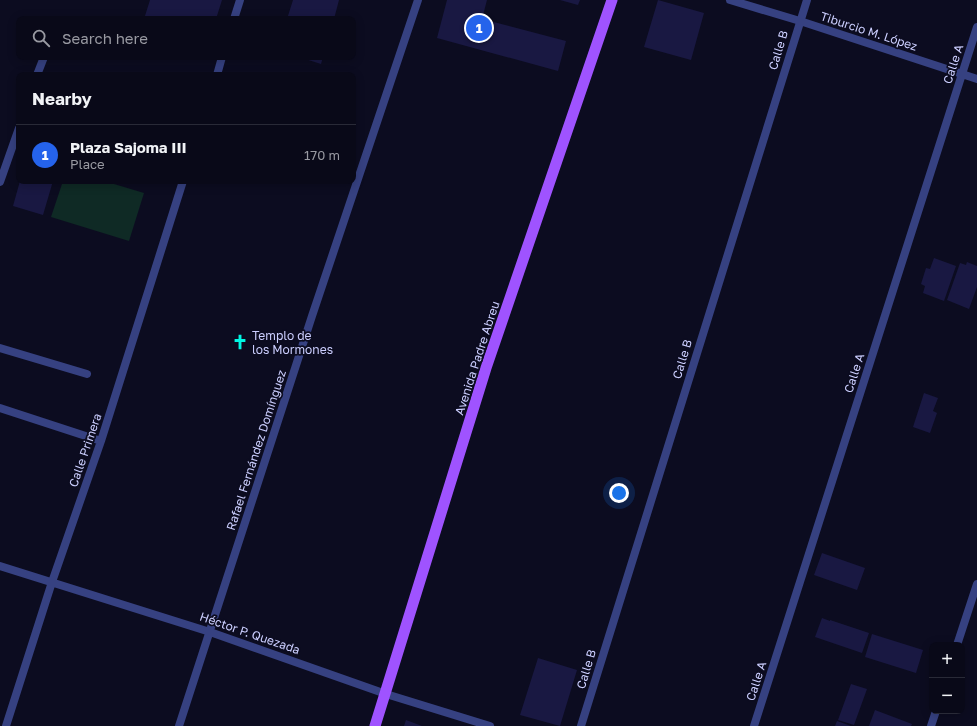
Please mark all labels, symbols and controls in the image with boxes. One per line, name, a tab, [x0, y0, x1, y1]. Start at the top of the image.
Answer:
street label: Tiburcio M. López	[819, 8, 919, 54]
pin: 1	[466, 13, 492, 43]
search box	[16, 16, 356, 60]
icon: search	[30, 27, 52, 49]
street label: Calle B	[765, 28, 791, 72]
text: Search here	[62, 29, 148, 47]
street label: Calle A	[940, 42, 966, 86]
text: Nearby	[32, 88, 92, 109]
text: Plaza Sajoma III	[70, 138, 187, 156]
text: 1	[42, 147, 48, 163]
text: 170 m	[304, 147, 340, 163]
text: Place	[70, 156, 105, 172]
street label: Avenida Padre Abreu	[451, 299, 503, 417]
place label: Templo de los Mormones	[252, 328, 333, 357]
church icon: Templo de los Mormones	[231, 333, 249, 351]
street label: Calle B	[669, 337, 695, 381]
street label: Calle A	[841, 351, 867, 395]
street label: Rafael Fernández Domínguez	[223, 368, 289, 532]
street label: Calle Primera	[65, 411, 105, 489]
your location	[609, 483, 629, 503]
street label: Héctor P. Quezada	[198, 609, 302, 657]
map controls	[929, 642, 965, 714]
button: +	[929, 642, 965, 678]
street label: Calle B	[573, 647, 599, 691]
street label: Calle A	[743, 659, 769, 703]
button: −	[929, 678, 965, 714]

